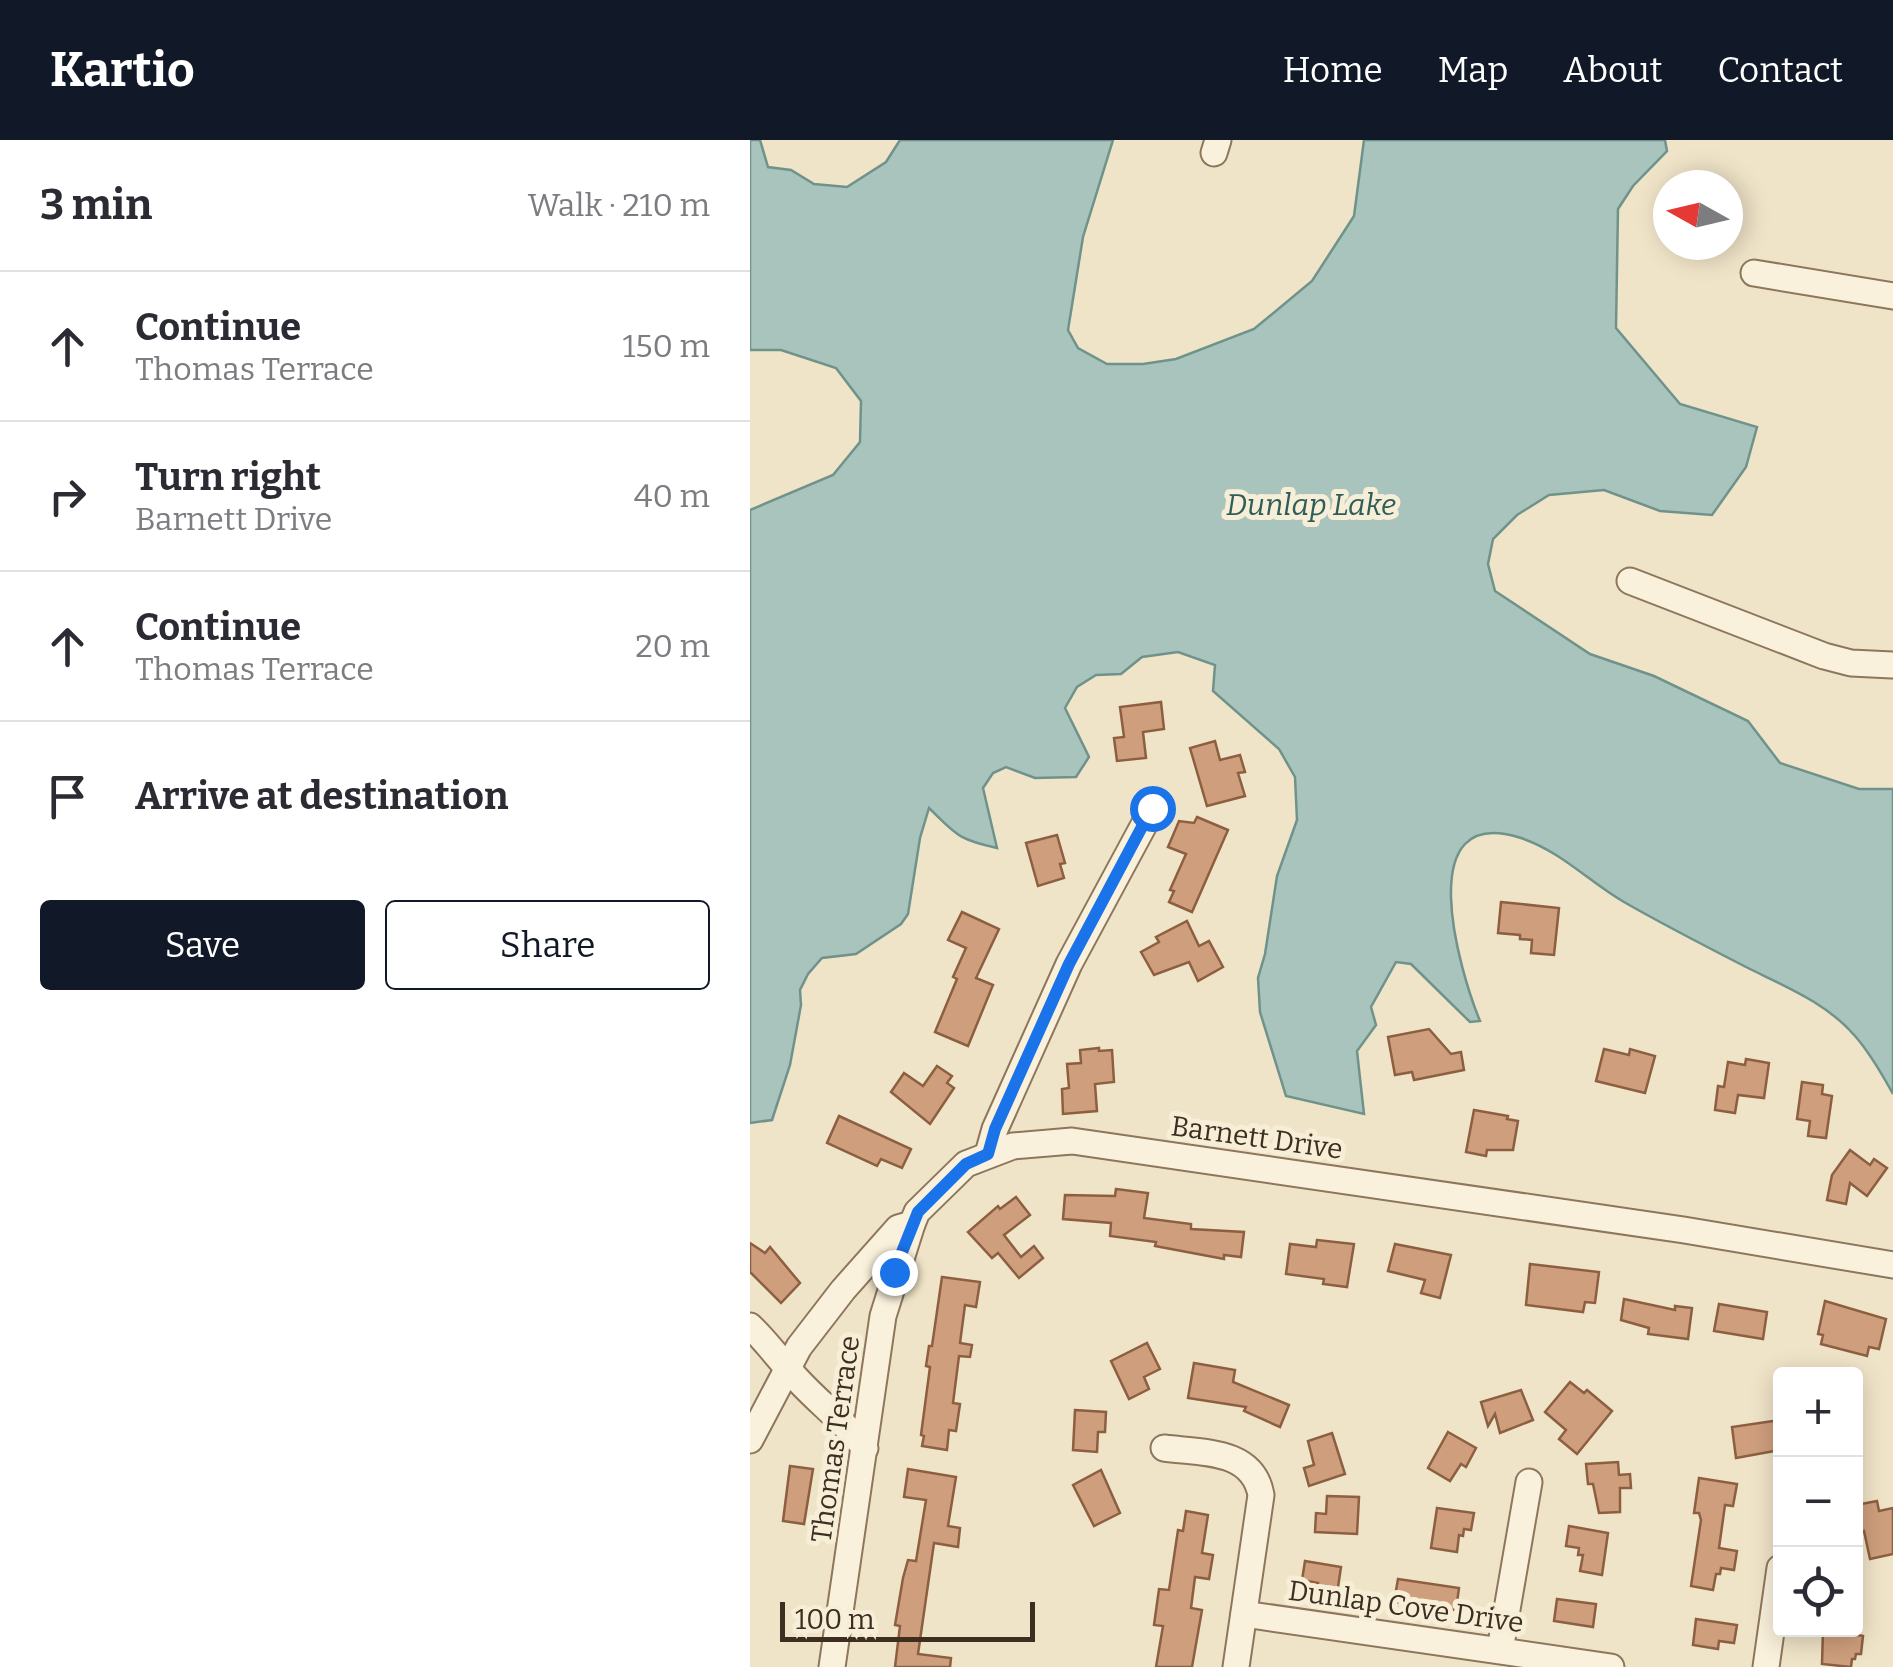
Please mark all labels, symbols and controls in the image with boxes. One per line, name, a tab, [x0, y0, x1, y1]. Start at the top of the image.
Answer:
text: Kartio	[50, 41, 195, 99]
text: Home	[1283, 49, 1383, 91]
text: Map	[1438, 49, 1508, 91]
text: About	[1563, 49, 1662, 91]
text: Contact	[1717, 49, 1843, 91]
north arrow	[1653, 170, 1743, 260]
text: 3 min	[40, 180, 152, 230]
text: Walk · 210 m	[528, 186, 710, 224]
text: Continue	[135, 304, 301, 350]
icon: ahead	[40, 319, 95, 374]
text: 150 m	[622, 327, 710, 365]
text: Thomas Terrace	[135, 350, 374, 388]
text: Turn right	[135, 454, 321, 500]
icon: right	[40, 469, 95, 524]
text: 40 m	[634, 477, 710, 515]
water label: Dunlap Lake	[1226, 487, 1396, 523]
text: Barnett Drive	[135, 500, 332, 538]
text: Continue	[135, 604, 301, 650]
icon: ahead	[40, 619, 95, 674]
text: 20 m	[635, 627, 710, 665]
text: Thomas Terrace	[135, 650, 374, 688]
icon: arrive	[40, 769, 95, 824]
text: Arrive at destination	[135, 773, 508, 819]
route start	[1130, 786, 1176, 832]
button: Save	[40, 900, 365, 990]
button: Share	[385, 900, 710, 990]
street label: Barnett Drive	[1169, 1109, 1345, 1166]
route end	[872, 1250, 918, 1296]
street label: Thomas Terrace	[805, 1333, 866, 1545]
map controls	[1773, 1367, 1863, 1637]
button: +	[1773, 1367, 1863, 1457]
button: −	[1773, 1457, 1863, 1547]
button: locate	[1773, 1547, 1863, 1637]
street label: Dunlap Cove Drive	[1286, 1574, 1526, 1639]
scale bar	[780, 1597, 1035, 1642]
text: 100 m	[795, 1603, 875, 1636]

